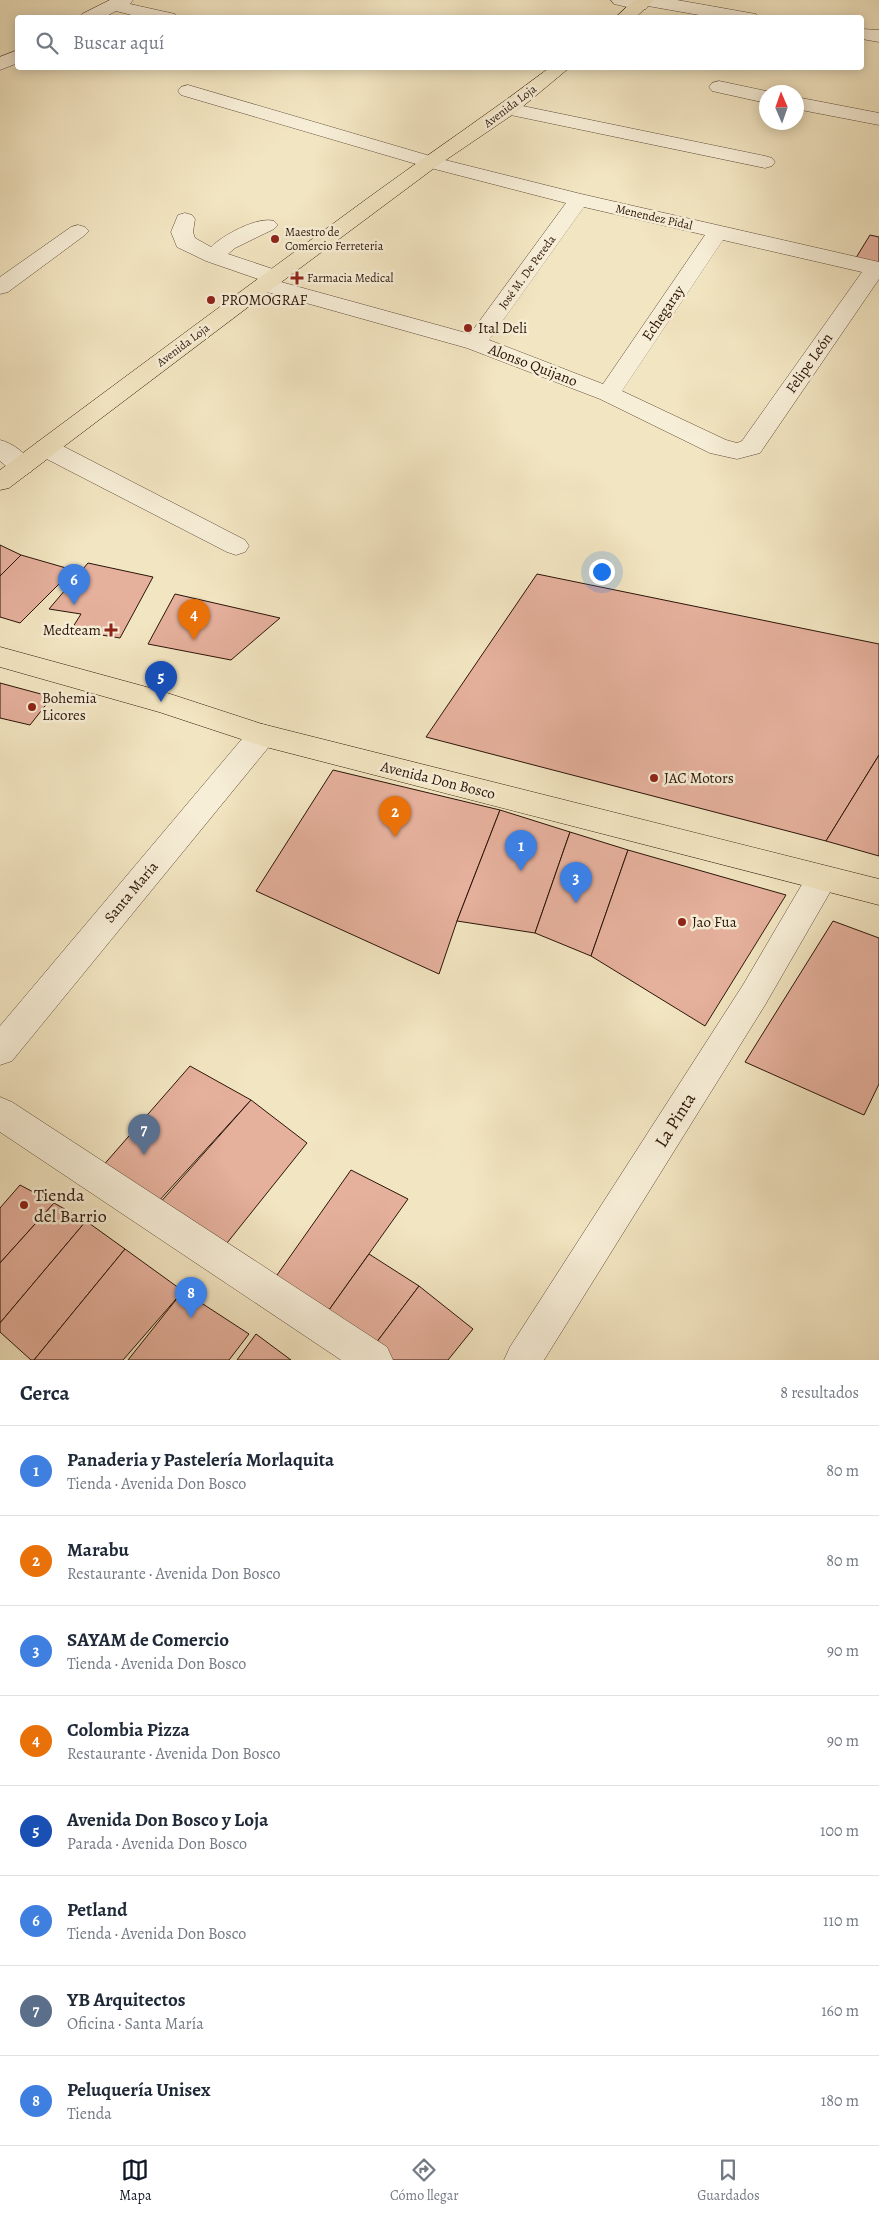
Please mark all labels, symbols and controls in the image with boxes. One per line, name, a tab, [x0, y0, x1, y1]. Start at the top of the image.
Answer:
search box	[15, 15, 864, 70]
icon: search	[33, 29, 61, 57]
text: Buscar aquí	[73, 30, 164, 56]
street label: Avenida Loja	[479, 81, 540, 132]
north arrow	[759, 85, 804, 130]
street label: Menendez Pidal	[614, 200, 694, 234]
place label: Maestro de Comercio Ferreteria	[285, 224, 384, 254]
street label: José M. De Pereda	[495, 232, 559, 312]
marker: Maestro de Comercio Ferreteria	[269, 233, 281, 245]
place label: Farmacia Medical	[307, 270, 394, 286]
marker: Farmacia Medical	[291, 272, 303, 284]
street label: Echegaray	[637, 281, 689, 345]
place label: PROMOGRAF	[221, 290, 308, 310]
marker: PROMOGRAF	[205, 294, 217, 306]
place label: Ital Deli	[478, 318, 527, 338]
street label: Avenida Loja	[152, 320, 213, 371]
marker: Ital Deli	[462, 322, 474, 334]
street label: Felipe León	[781, 329, 837, 397]
street label: Alonso Quijano	[485, 339, 580, 391]
your location	[589, 559, 615, 585]
pin: 6	[58, 564, 90, 605]
pin: 4	[178, 599, 210, 640]
place label: Medteam	[43, 620, 102, 640]
marker: Medteam	[105, 624, 117, 636]
pin: 5	[145, 661, 177, 702]
place label: Bohemia Licores	[42, 688, 97, 725]
marker: Bohemia Licores	[26, 701, 38, 713]
street label: Avenida Don Bosco	[378, 756, 497, 804]
place label: JAC Motors	[664, 768, 734, 788]
marker: JAC Motors	[648, 772, 660, 784]
pin: 2	[379, 796, 411, 837]
pin: 1	[505, 830, 537, 871]
street label: Santa María	[99, 857, 163, 927]
pin: 3	[560, 862, 592, 903]
place label: Jao Fua	[692, 912, 737, 932]
marker: Jao Fua	[676, 916, 688, 928]
street label: La Pinta	[649, 1088, 701, 1152]
pin: 7	[128, 1114, 160, 1155]
place label: Tienda del Barrio	[34, 1183, 107, 1228]
marker: Tienda del Barrio	[18, 1199, 30, 1211]
pin: 8	[175, 1277, 207, 1318]
text: Cerca	[20, 1379, 70, 1407]
text: 8 resultados	[780, 1382, 859, 1404]
text: Panaderia y Pastelería Morlaquita	[67, 1447, 334, 1473]
text: 1	[33, 1460, 39, 1482]
text: 80 m	[826, 1460, 859, 1482]
text: Tienda · Avenida Don Bosco	[67, 1473, 246, 1495]
text: Marabu	[67, 1537, 129, 1563]
text: 2	[32, 1550, 40, 1572]
text: 80 m	[826, 1550, 859, 1572]
text: Restaurante · Avenida Don Bosco	[67, 1563, 280, 1585]
text: SAYAM de Comercio	[67, 1627, 229, 1653]
text: 3	[33, 1640, 39, 1662]
text: 90 m	[827, 1640, 859, 1662]
text: Tienda · Avenida Don Bosco	[67, 1653, 246, 1675]
text: Colombia Pizza	[67, 1717, 190, 1743]
text: 4	[32, 1730, 40, 1752]
text: 90 m	[827, 1730, 859, 1752]
text: Restaurante · Avenida Don Bosco	[67, 1743, 280, 1765]
text: Avenida Don Bosco y Loja	[67, 1807, 268, 1833]
text: 5	[33, 1820, 39, 1842]
text: 100 m	[820, 1820, 859, 1842]
text: Parada · Avenida Don Bosco	[67, 1833, 247, 1855]
text: Petland	[67, 1897, 127, 1923]
text: 6	[32, 1910, 40, 1932]
text: 110 m	[823, 1910, 859, 1932]
text: Tienda · Avenida Don Bosco	[67, 1923, 246, 1945]
text: YB Arquitectos	[67, 1987, 186, 2013]
text: 7	[33, 2000, 39, 2022]
text: 160 m	[821, 2000, 859, 2022]
text: Oficina · Santa María	[67, 2013, 204, 2035]
text: Peluquería Unisex	[67, 2077, 210, 2103]
text: 8	[32, 2090, 40, 2112]
text: 180 m	[821, 2090, 859, 2112]
text: Tienda	[67, 2103, 112, 2125]
tab: Mapa	[119, 2156, 151, 2205]
tab: Cómo llegar	[390, 2156, 459, 2205]
tab: Guardados	[697, 2156, 760, 2205]

